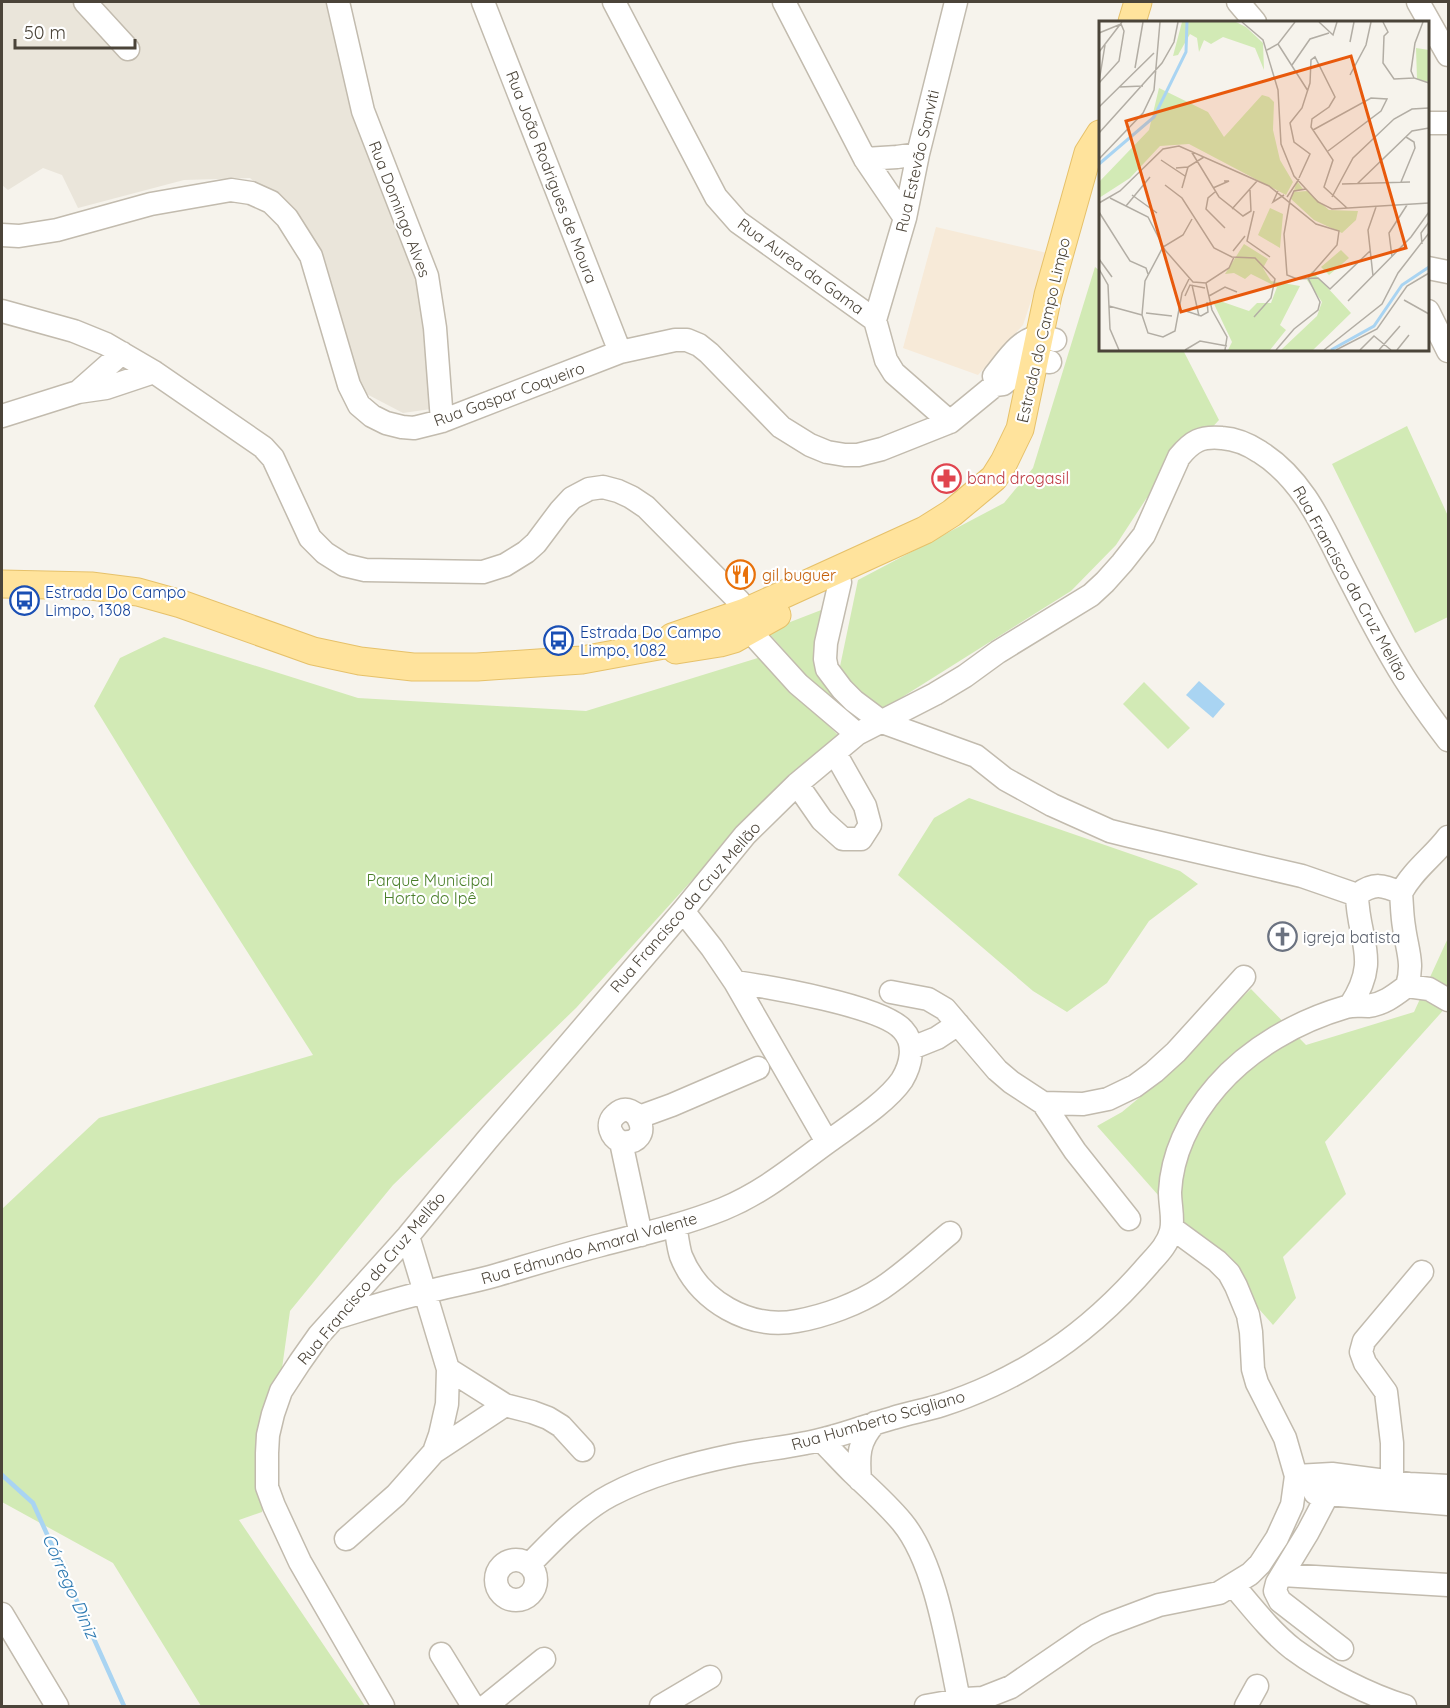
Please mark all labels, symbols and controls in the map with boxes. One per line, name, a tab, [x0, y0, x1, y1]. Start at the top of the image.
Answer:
scale bar	[15, 12, 135, 50]
text: 50 m	[24, 21, 66, 44]
inset map	[1099, 21, 1429, 351]
street label: Rua João Rodrigues de Moura	[502, 68, 602, 286]
street label: Rua Estevão Sanviti	[891, 88, 943, 234]
street label: Rua Domingo Alves	[365, 138, 435, 280]
street label: Rua Aurea da Gama	[734, 214, 868, 318]
street label: Estrada do Campo Limpo	[1012, 235, 1074, 425]
street label: Rua Gaspar Coqueiro	[431, 357, 587, 431]
pharmacy icon: band drogasil	[930, 462, 962, 494]
place label: band drogasil	[967, 468, 1069, 488]
street label: Rua Francisco da Cruz Mellão	[1289, 482, 1413, 684]
restaurant icon: gil buguer	[725, 559, 757, 591]
place label: gil buguer	[762, 565, 836, 585]
place label: Estrada Do Campo Limpo, 1308	[45, 582, 186, 620]
bus stop icon: Estrada Do Campo Limpo, 1308	[8, 585, 40, 617]
place label: Estrada Do Campo Limpo, 1082	[580, 622, 721, 660]
bus stop icon: Estrada Do Campo Limpo, 1082	[543, 625, 575, 657]
street label: Rua Francisco da Cruz Mellão	[605, 818, 765, 996]
park label: Parque Municipal Horto do Ipê	[367, 870, 493, 908]
church icon: igreja batista	[1266, 921, 1298, 953]
place label: igreja batista	[1303, 927, 1401, 947]
street label: Rua Francisco da Cruz Mellão	[293, 1187, 449, 1369]
street label: Rua Edmundo Amaral Valente	[479, 1208, 699, 1288]
street label: Rua Humberto Scigliano	[789, 1386, 967, 1454]
water label: Córrego Diniz	[37, 1530, 105, 1644]

